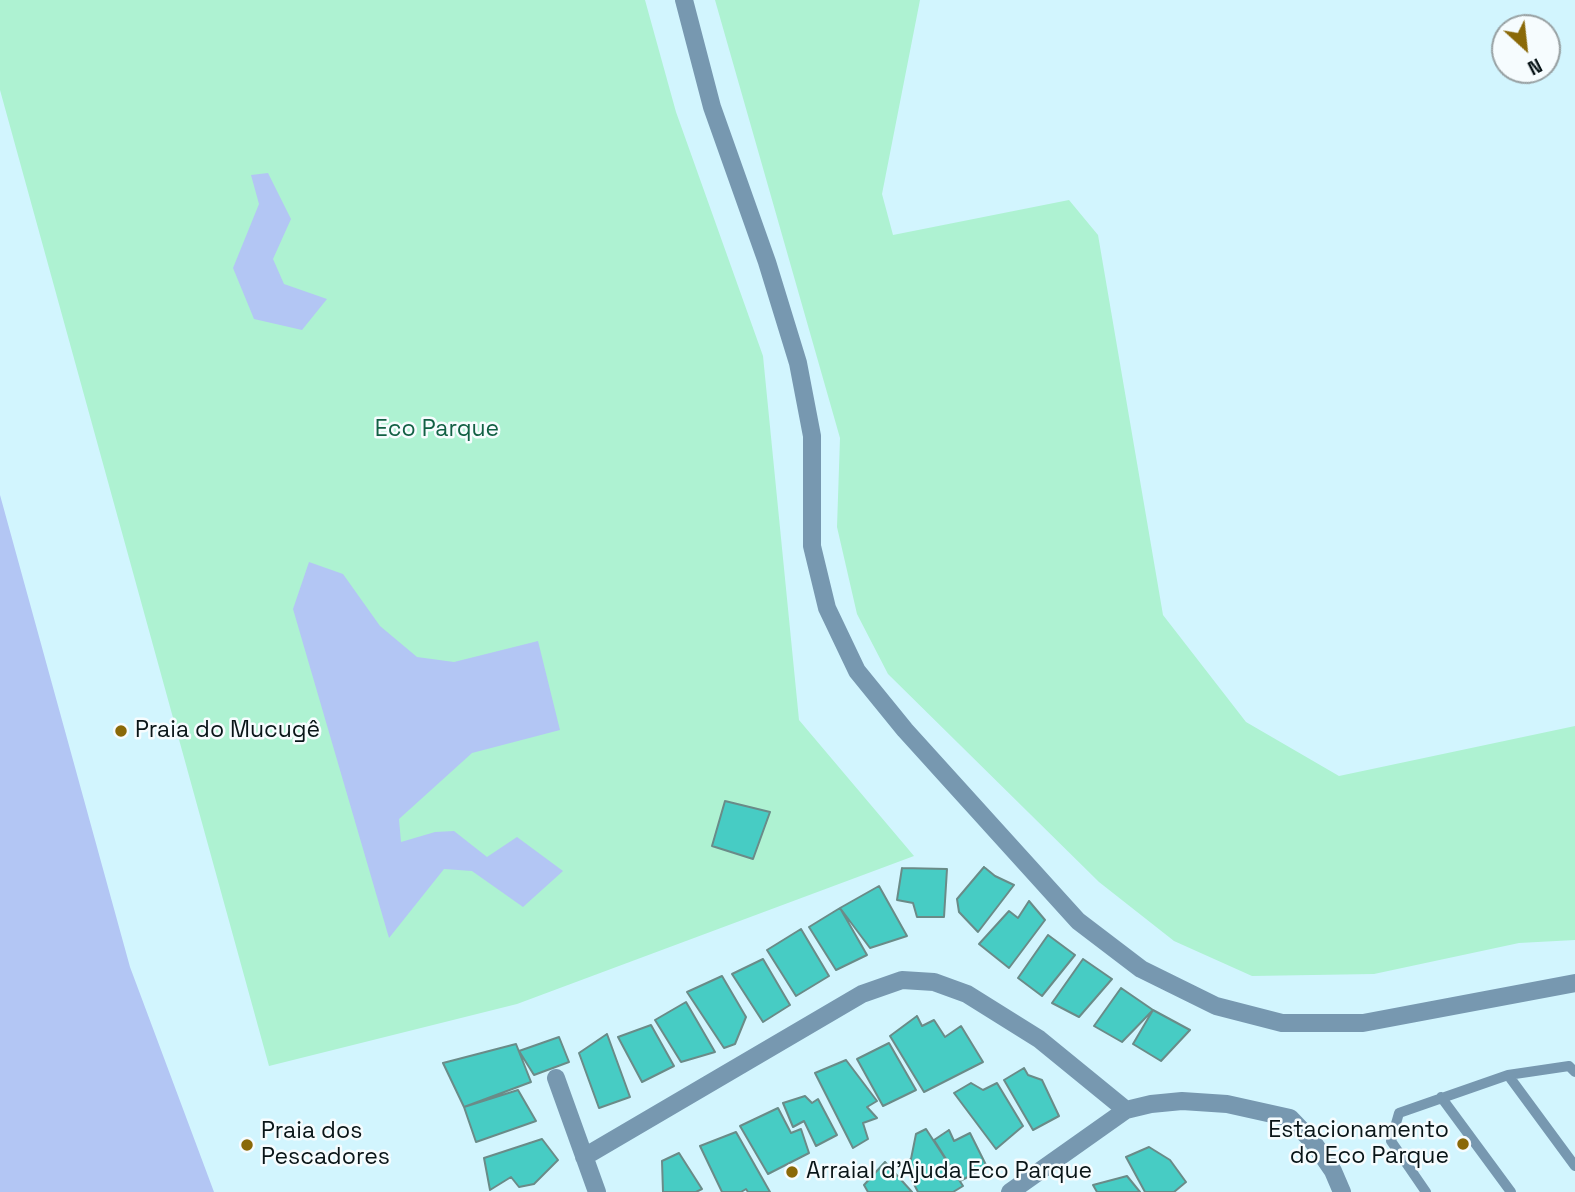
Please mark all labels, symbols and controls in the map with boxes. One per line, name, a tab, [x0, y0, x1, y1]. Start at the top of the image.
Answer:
north arrow	[1491, 14, 1561, 84]
text: N	[1524, 52, 1546, 80]
park label: Eco Parque	[375, 416, 499, 444]
place label: Praia do Mucugê	[135, 717, 320, 745]
marker: Praia do Mucugê	[113, 723, 129, 739]
place label: Estacionamento do Eco Parque	[1268, 1117, 1449, 1171]
place label: Praia dos Pescadores	[261, 1118, 390, 1172]
marker: Estacionamento do Eco Parque	[1455, 1136, 1471, 1152]
marker: Praia dos Pescadores	[239, 1137, 255, 1153]
place label: Arraial d'Ajuda Eco Parque	[806, 1158, 1092, 1186]
marker: Arraial d'Ajuda Eco Parque	[784, 1164, 800, 1180]

